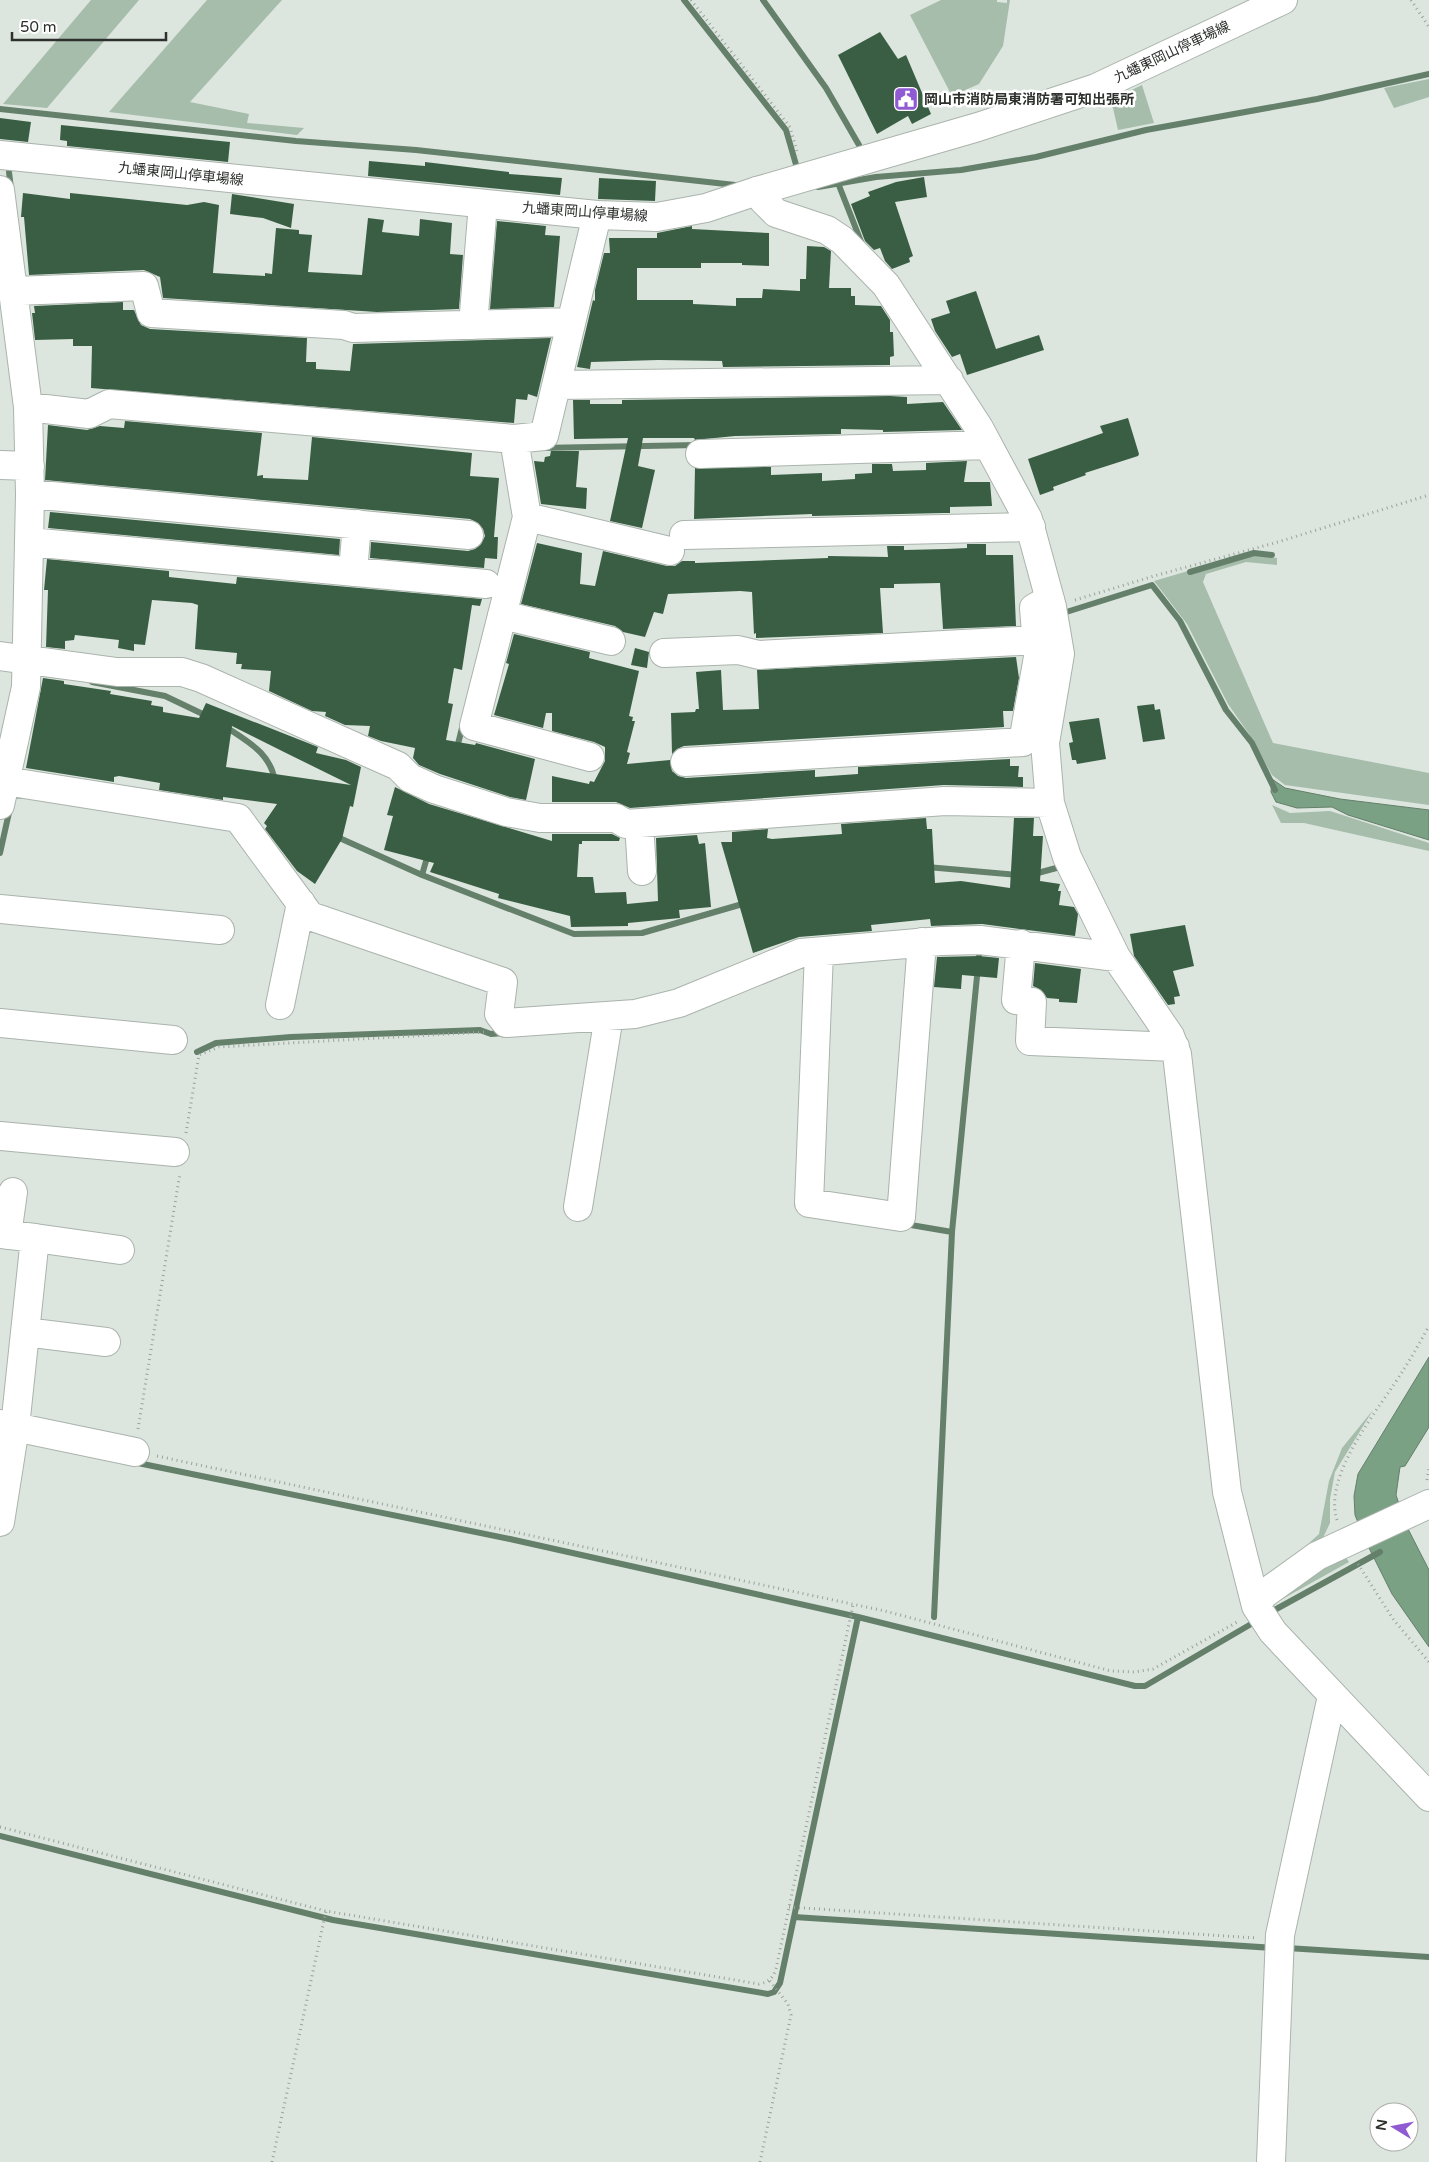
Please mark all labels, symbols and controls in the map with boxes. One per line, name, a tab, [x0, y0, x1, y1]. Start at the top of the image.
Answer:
scale bar	[12, 10, 166, 42]
text: 50 m	[20, 18, 57, 36]
street label: 九蟠東岡山停車場線	[1111, 18, 1233, 86]
public building icon: 岡山市消防局東消防署可知出張所	[893, 86, 919, 112]
place label: 岡山市消防局東消防署可知出張所	[924, 91, 1134, 108]
street label: 九蟠東岡山停車場線	[117, 159, 245, 189]
street label: 九蟠東岡山停車場線	[522, 199, 648, 225]
north arrow	[1369, 2102, 1419, 2152]
text: N	[1372, 2118, 1391, 2132]

